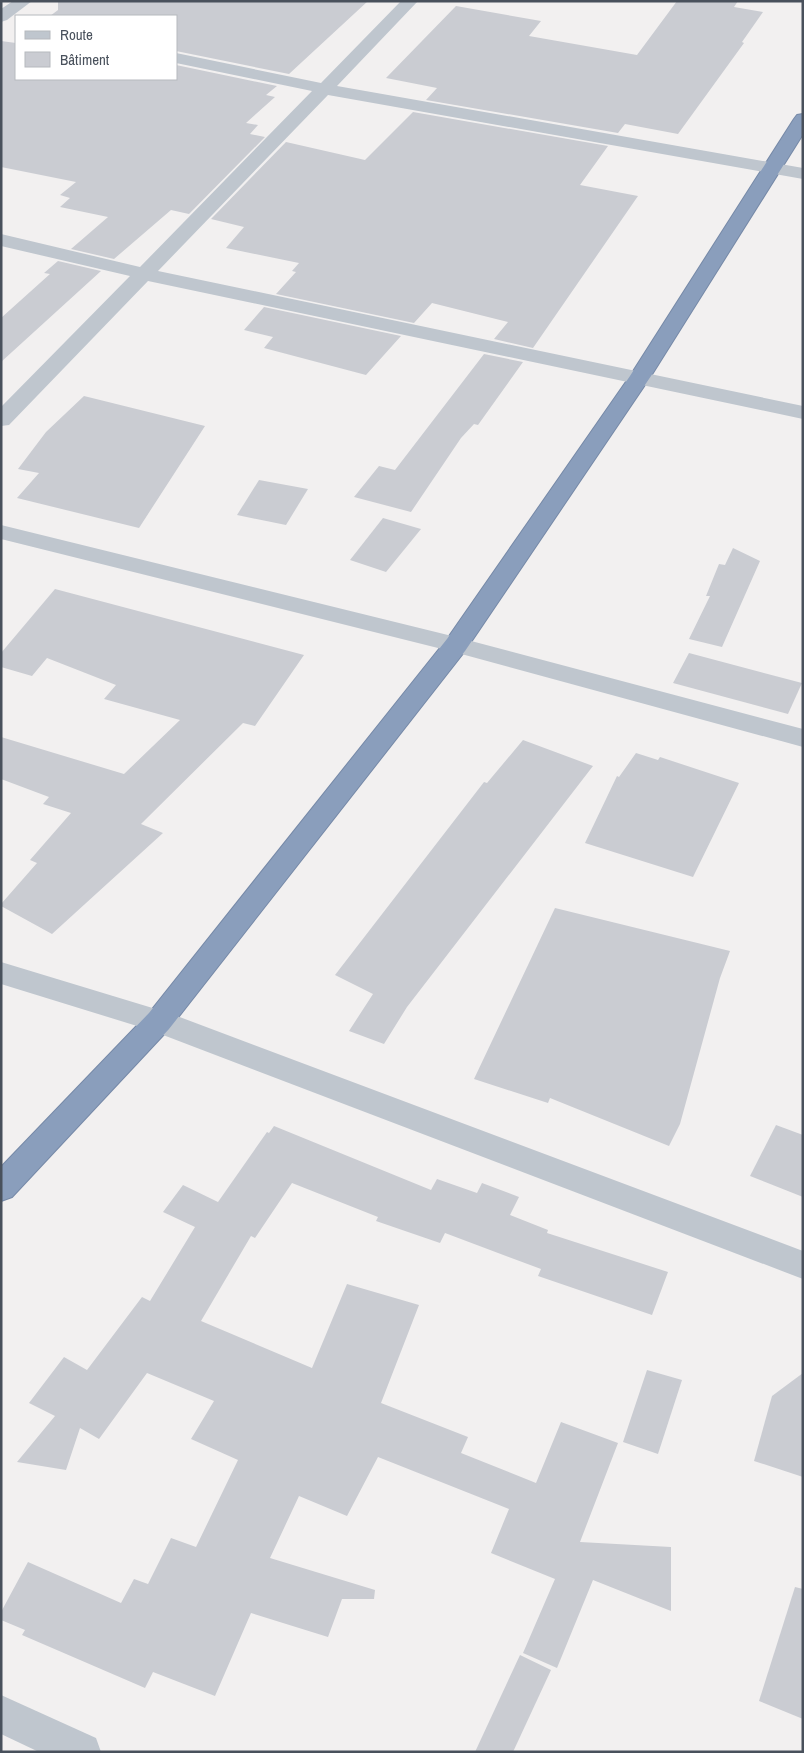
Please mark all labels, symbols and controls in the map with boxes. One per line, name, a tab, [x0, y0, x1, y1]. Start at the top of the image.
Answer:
legend	[15, 15, 178, 80]
text: Route	[60, 24, 93, 45]
text: Bâtiment	[60, 49, 110, 70]

